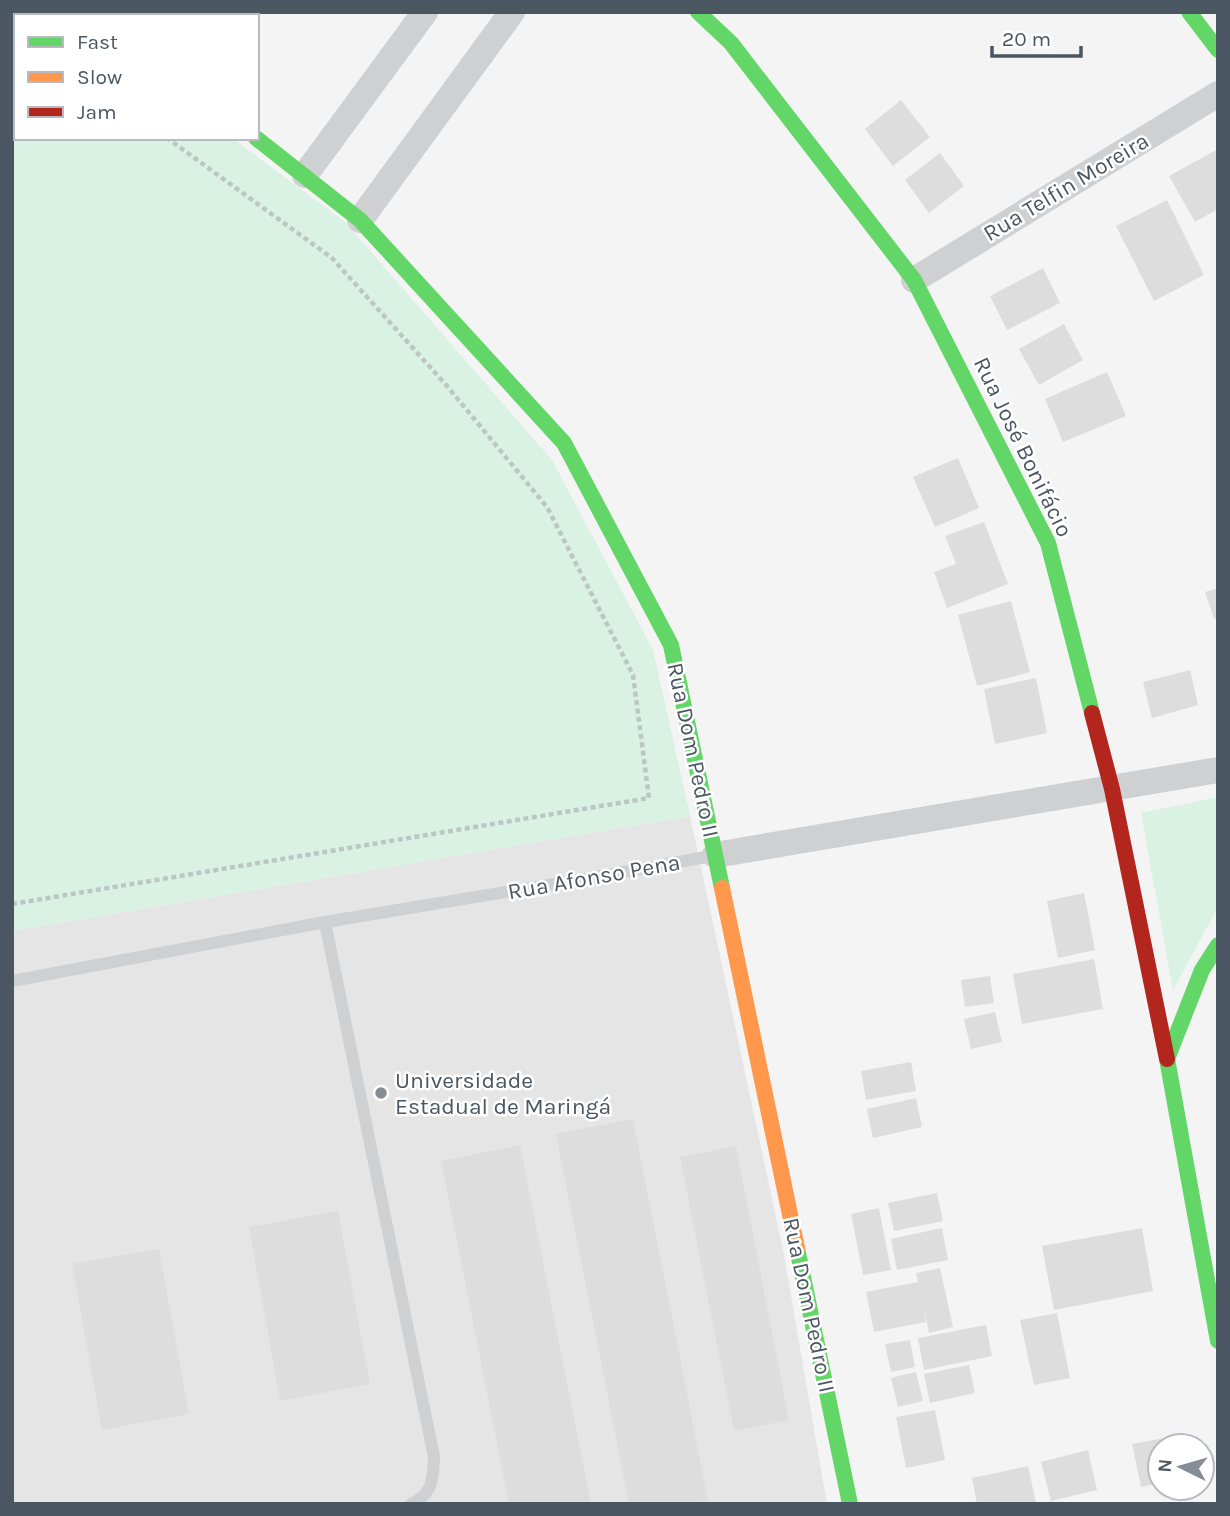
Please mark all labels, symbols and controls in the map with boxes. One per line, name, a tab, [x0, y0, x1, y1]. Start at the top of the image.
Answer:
legend	[14, 14, 259, 140]
scale bar	[992, 14, 1081, 58]
text: 20 m	[1002, 27, 1051, 51]
text: Fast	[77, 30, 118, 54]
text: Slow	[77, 65, 122, 89]
text: Jam	[77, 100, 117, 124]
street label: Rua Telfin Moreira	[978, 127, 1154, 247]
street label: Rua José Bonifácio	[968, 353, 1078, 541]
street label: Rua Dom Pedro II	[661, 660, 725, 840]
street label: Rua Afonso Pena	[506, 849, 682, 905]
place label: Universidade Estadual de Maringá	[395, 1067, 611, 1120]
marker: Universidade Estadual de Maringá	[373, 1085, 389, 1101]
street label: Rua Dom Pedro II	[777, 1215, 841, 1395]
north arrow	[1146, 1432, 1216, 1502]
text: N	[1154, 1458, 1177, 1473]

